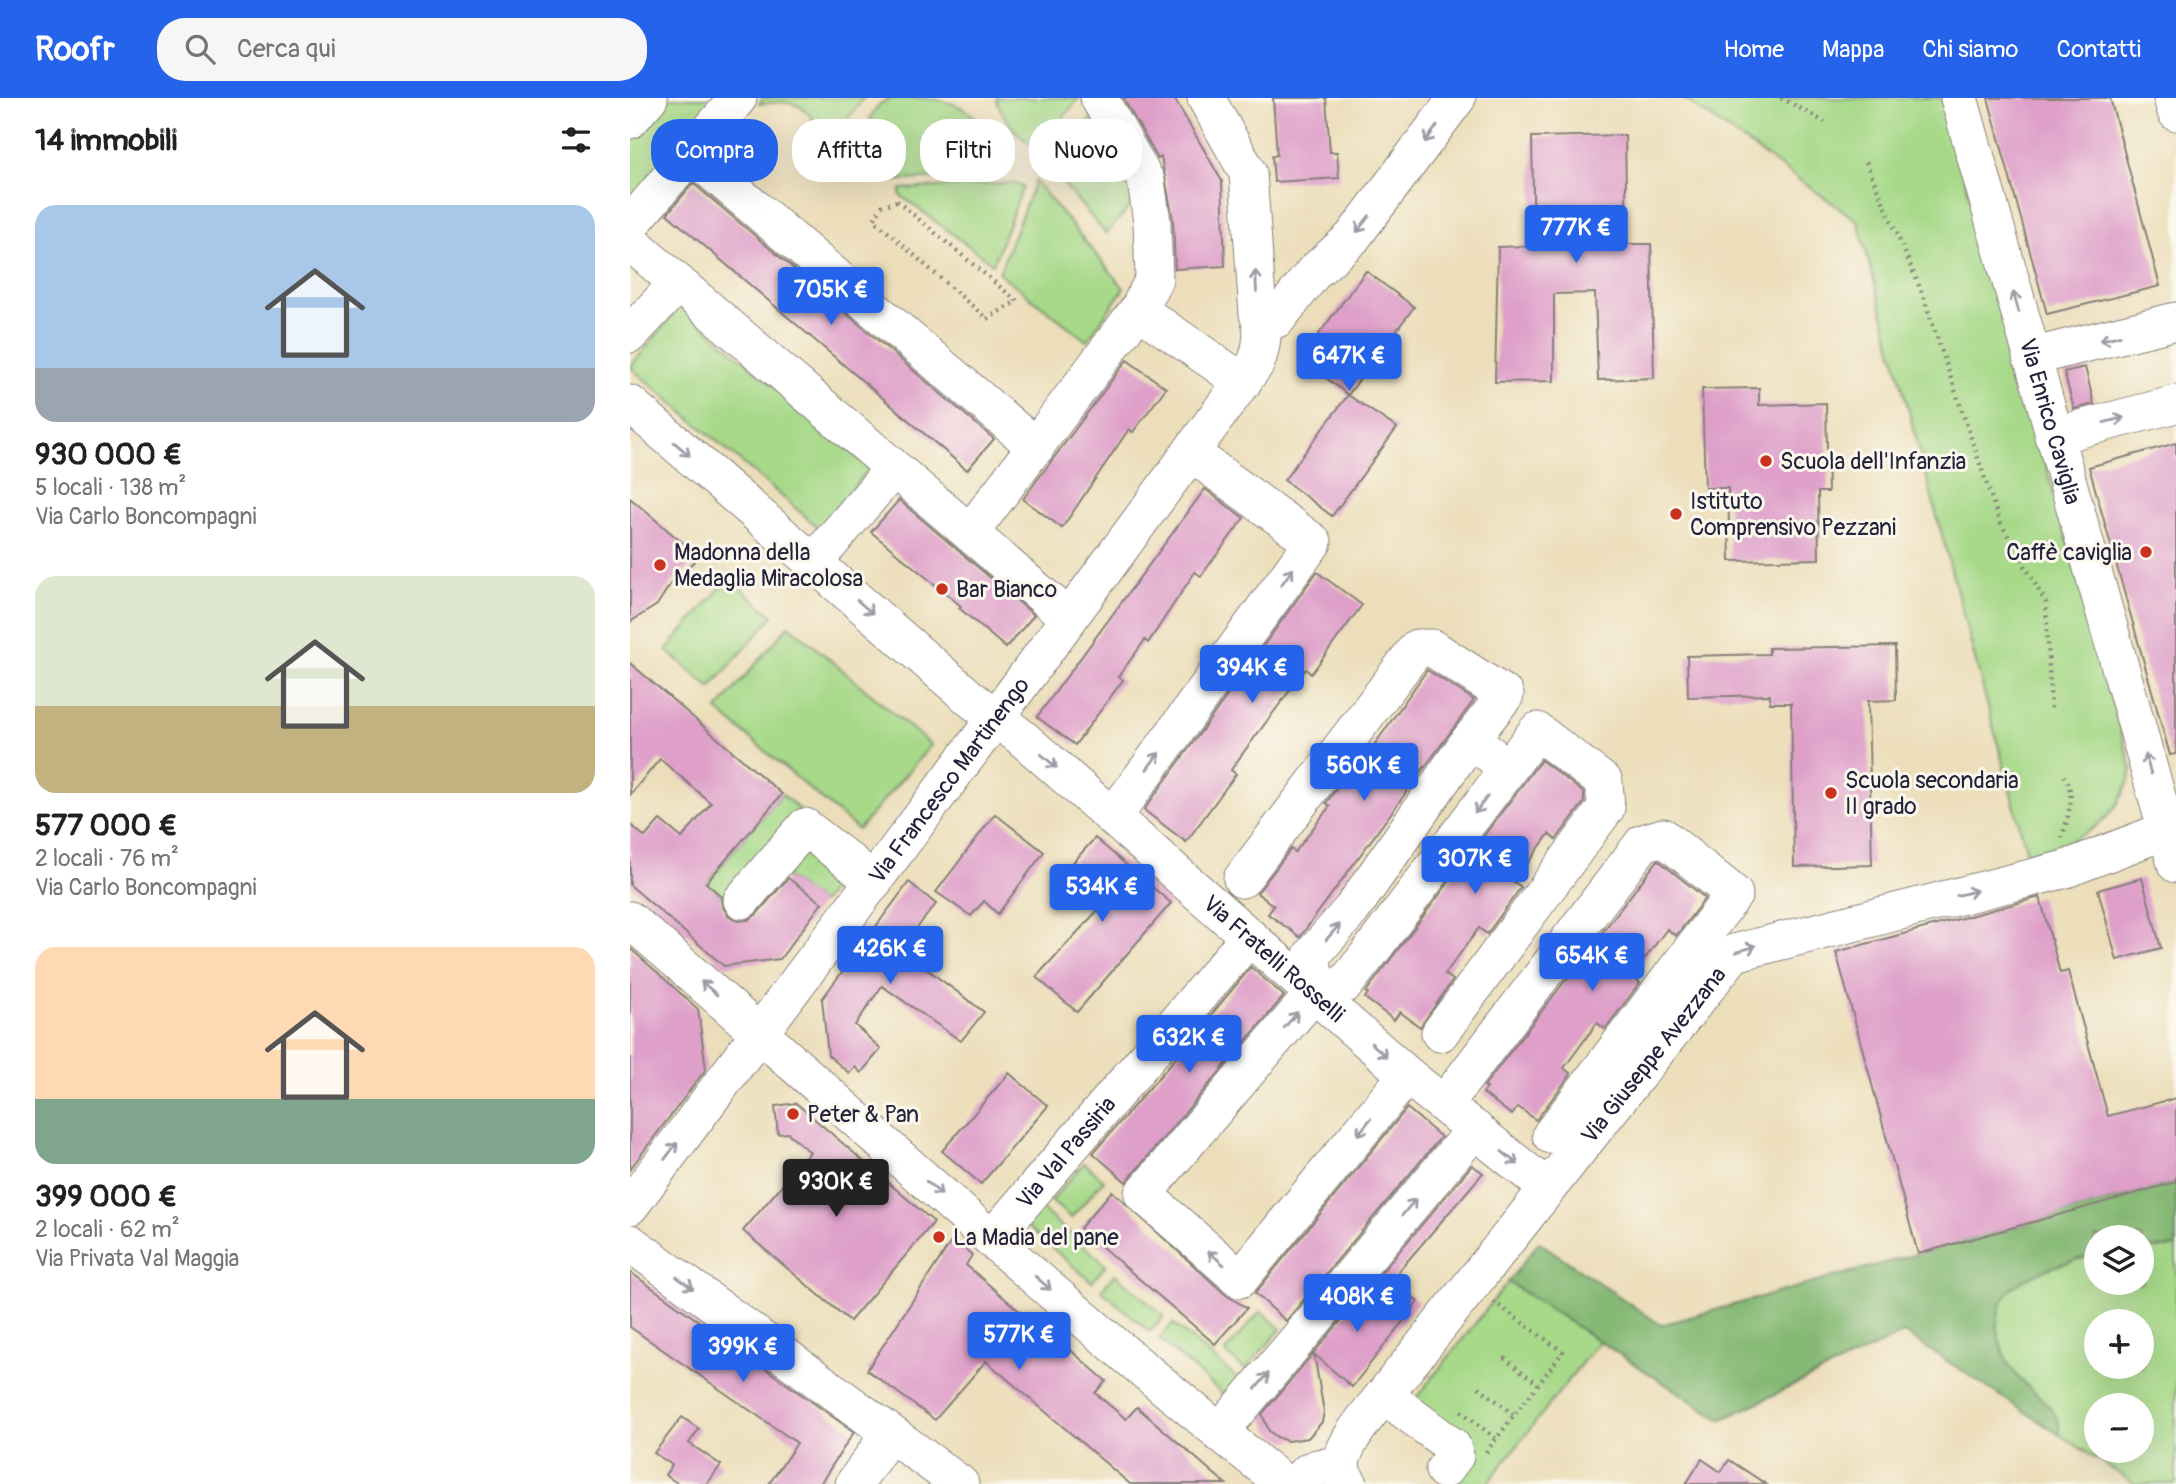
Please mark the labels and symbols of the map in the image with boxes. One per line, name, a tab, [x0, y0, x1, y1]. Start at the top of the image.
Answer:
one-way arrow	[1423, 124, 1438, 143]
pin: 777K €	[1519, 206, 1633, 265]
one-way arrow	[1355, 214, 1370, 232]
pin: 705K €	[774, 268, 888, 327]
one-way arrow	[1250, 270, 1263, 293]
one-way arrow	[2008, 291, 2021, 313]
one-way arrow	[2099, 332, 2122, 345]
pin: 647K €	[1292, 334, 1406, 393]
street label: Via Enrico Caviglia	[2013, 335, 2088, 508]
one-way arrow	[2103, 413, 2125, 426]
one-way arrow	[672, 441, 690, 457]
place label: Scuola dell'Infanzia	[1780, 447, 1966, 476]
marker: Scuola dell'Infanzia	[1758, 453, 1774, 469]
place label: Istituto Comprensivo Pezzani	[1690, 487, 1896, 542]
marker: Istituto Comprensivo Pezzani	[1668, 506, 1684, 522]
place label: Madonna della Medaglia Miracolosa	[674, 538, 863, 593]
place label: Caffè caviglia	[2006, 538, 2132, 567]
marker: Caffè caviglia	[2138, 544, 2154, 560]
marker: Madonna della Medaglia Miracolosa	[652, 557, 668, 573]
one-way arrow	[1280, 568, 1294, 587]
place label: Bar Bianco	[956, 575, 1057, 604]
marker: Bar Bianco	[934, 581, 950, 597]
one-way arrow	[856, 599, 874, 615]
pin: 394K €	[1195, 646, 1309, 705]
street label: Via Francesco Martinengo	[862, 671, 1035, 889]
pin: 560K €	[1307, 744, 1421, 803]
one-way arrow	[1146, 752, 1161, 771]
one-way arrow	[1040, 753, 1058, 769]
one-way arrow	[2141, 753, 2154, 775]
place label: Scuola secondaria II grado	[1845, 766, 2019, 821]
marker: Scuola secondaria II grado	[1823, 785, 1839, 801]
one-way arrow	[1474, 795, 1488, 814]
pin: 307K €	[1418, 836, 1532, 896]
pin: 534K €	[1045, 864, 1159, 924]
one-way arrow	[1955, 886, 1978, 899]
street label: Via Fratelli Rosselli	[1197, 889, 1351, 1028]
one-way arrow	[1324, 923, 1340, 941]
pin: 426K €	[833, 926, 947, 986]
pin: 654K €	[1535, 934, 1649, 993]
one-way arrow	[1735, 941, 1757, 954]
street label: Via Giuseppe Avezzana	[1575, 961, 1732, 1149]
one-way arrow	[700, 980, 718, 996]
one-way arrow	[1283, 1011, 1299, 1029]
pin: 632K €	[1132, 1016, 1246, 1075]
one-way arrow	[1370, 1042, 1388, 1058]
street label: Via Val Passiria	[1010, 1090, 1122, 1214]
place label: Peter & Pan	[807, 1100, 919, 1129]
marker: Peter & Pan	[785, 1106, 801, 1122]
one-way arrow	[1356, 1118, 1371, 1136]
one-way arrow	[664, 1142, 679, 1161]
one-way arrow	[1501, 1151, 1519, 1166]
pin: 930K €	[779, 1160, 893, 1219]
one-way arrow	[925, 1179, 942, 1196]
one-way arrow	[1401, 1198, 1417, 1216]
place label: La Madia del pane	[953, 1223, 1119, 1252]
marker: La Madia del pane	[931, 1229, 947, 1245]
one-way arrow	[1207, 1250, 1225, 1266]
pin: 408K €	[1300, 1274, 1414, 1334]
one-way arrow	[1034, 1275, 1052, 1291]
one-way arrow	[675, 1276, 694, 1291]
pin: 577K €	[962, 1312, 1076, 1372]
pin: 399K €	[686, 1324, 800, 1384]
one-way arrow	[1254, 1372, 1270, 1390]

